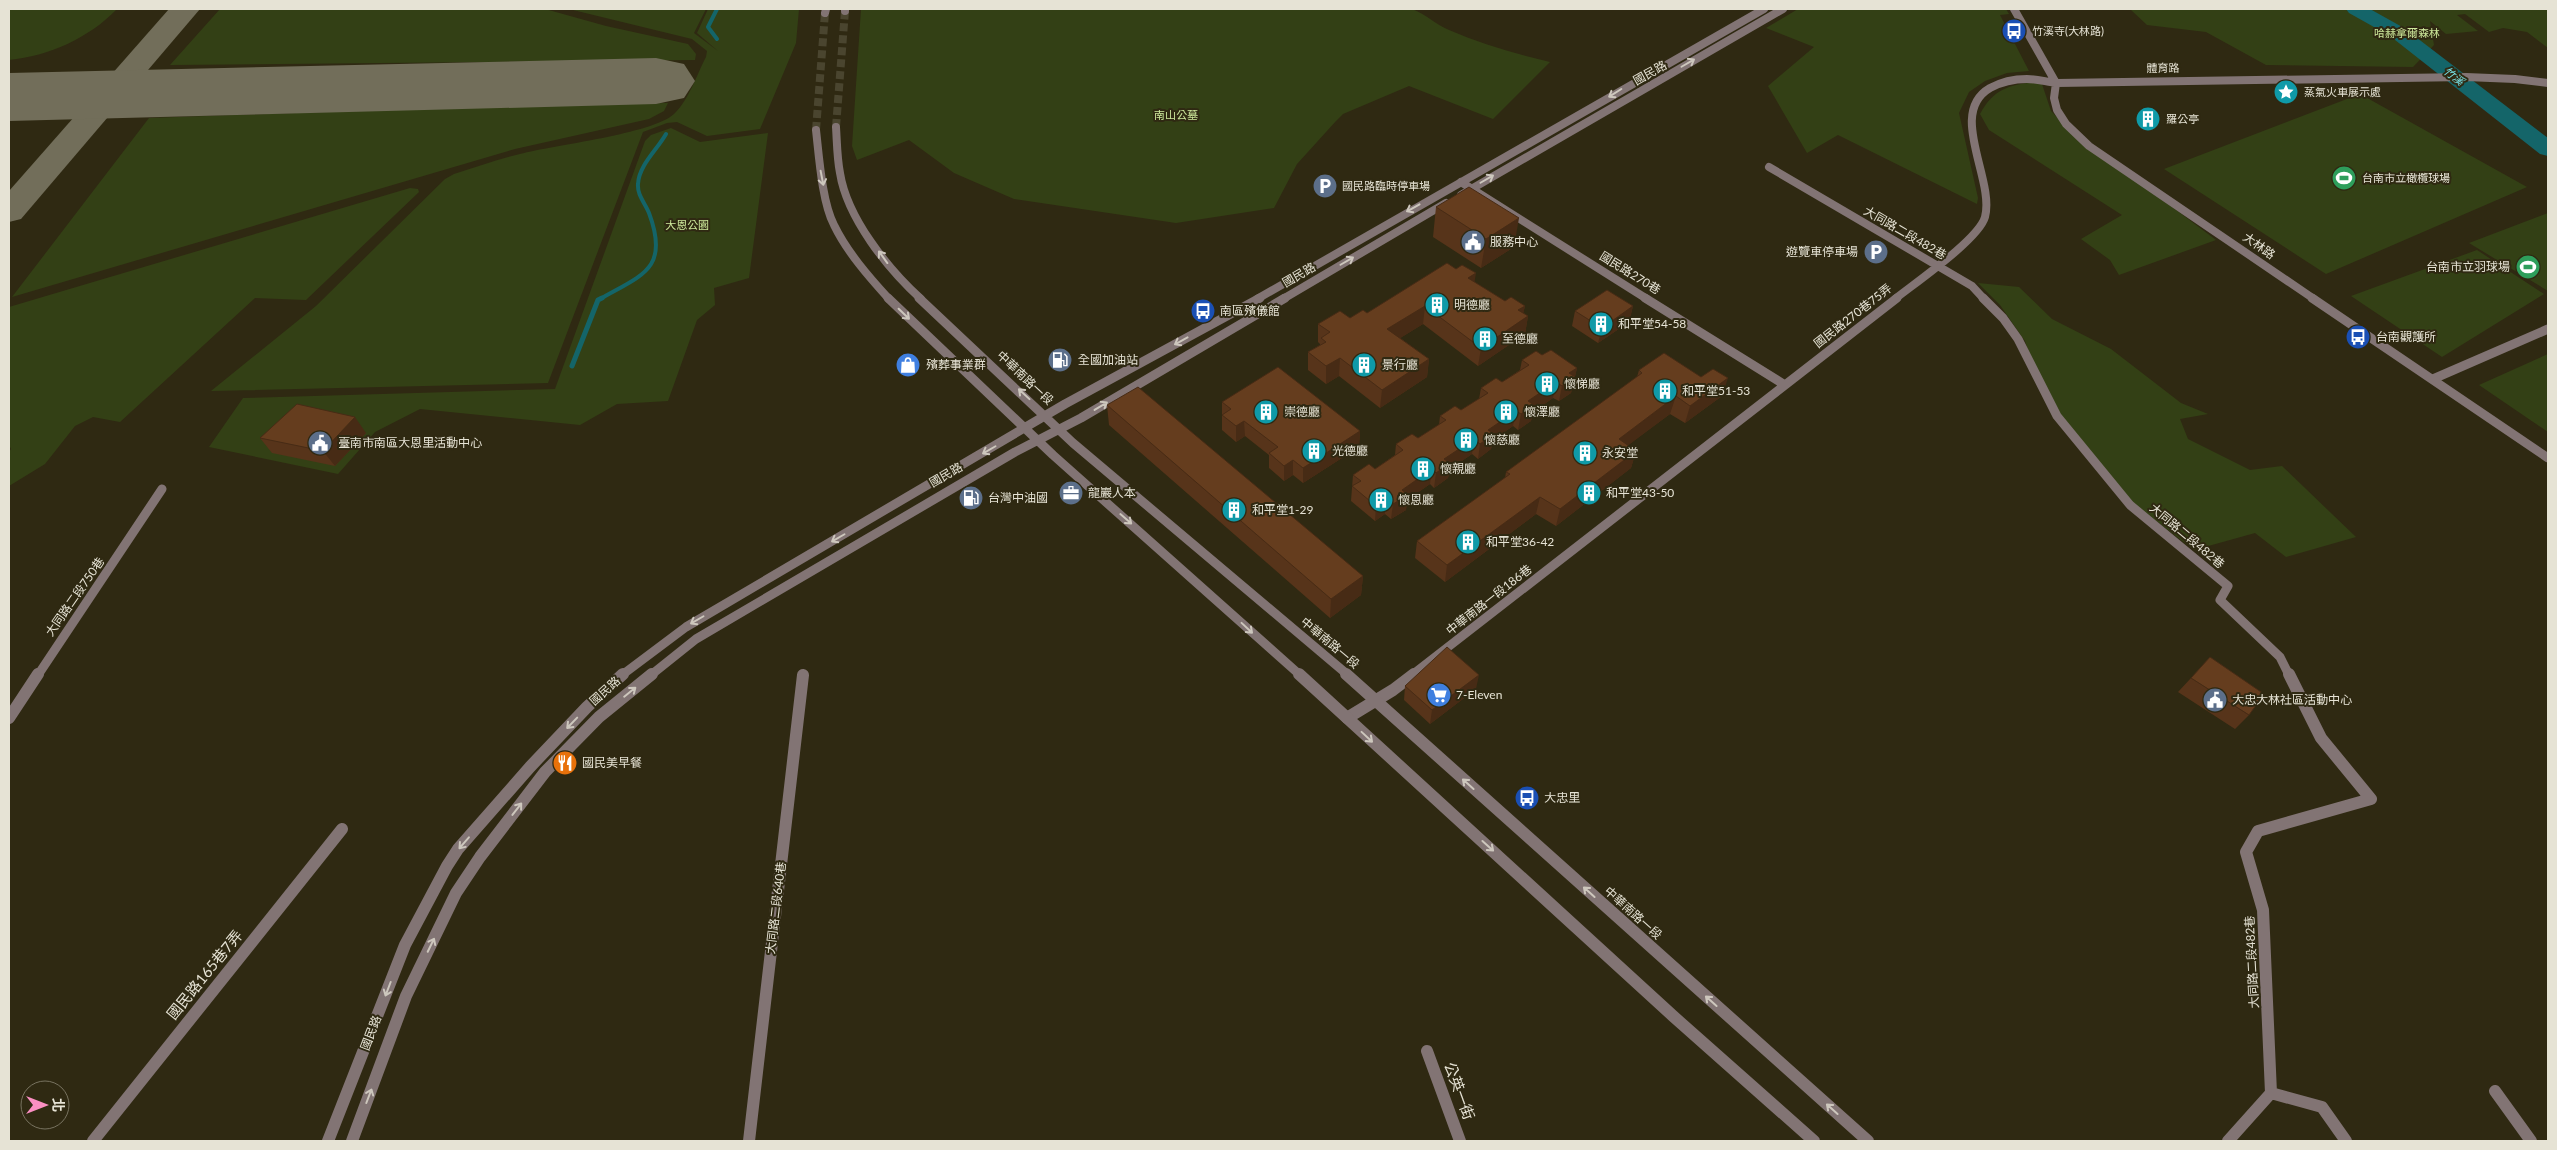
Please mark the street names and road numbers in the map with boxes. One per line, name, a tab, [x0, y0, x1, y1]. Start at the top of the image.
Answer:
street label: 國民路	[1630, 57, 1669, 88]
street label: 體育路	[2146, 61, 2180, 74]
street label: 大同路二段482巷	[1861, 203, 1949, 262]
street label: 大林路	[2240, 229, 2278, 262]
street label: 國民路270巷	[1597, 248, 1663, 297]
street label: 國民路	[1279, 259, 1318, 290]
street label: 國民路270巷75弄	[1811, 281, 1895, 351]
street label: 中華南路一段	[994, 348, 1057, 408]
street label: 國民路	[926, 459, 965, 490]
street label: 大同路二段482巷	[2147, 500, 2228, 571]
street label: 大同路二段750巷	[42, 554, 107, 639]
street label: 中華南路一段186巷	[1443, 561, 1535, 638]
street label: 中華南路一段	[1298, 614, 1363, 672]
street label: 國民路	[586, 673, 623, 708]
street label: 大同路二段640巷	[762, 861, 789, 955]
street label: 中華南路一段	[1602, 883, 1665, 942]
street label: 大同路二段482巷	[2242, 915, 2261, 1009]
street label: 國民路165巷7弄	[163, 926, 246, 1023]
street label: 國民路	[357, 1013, 384, 1052]
street label: 公英一街	[1441, 1059, 1479, 1122]

